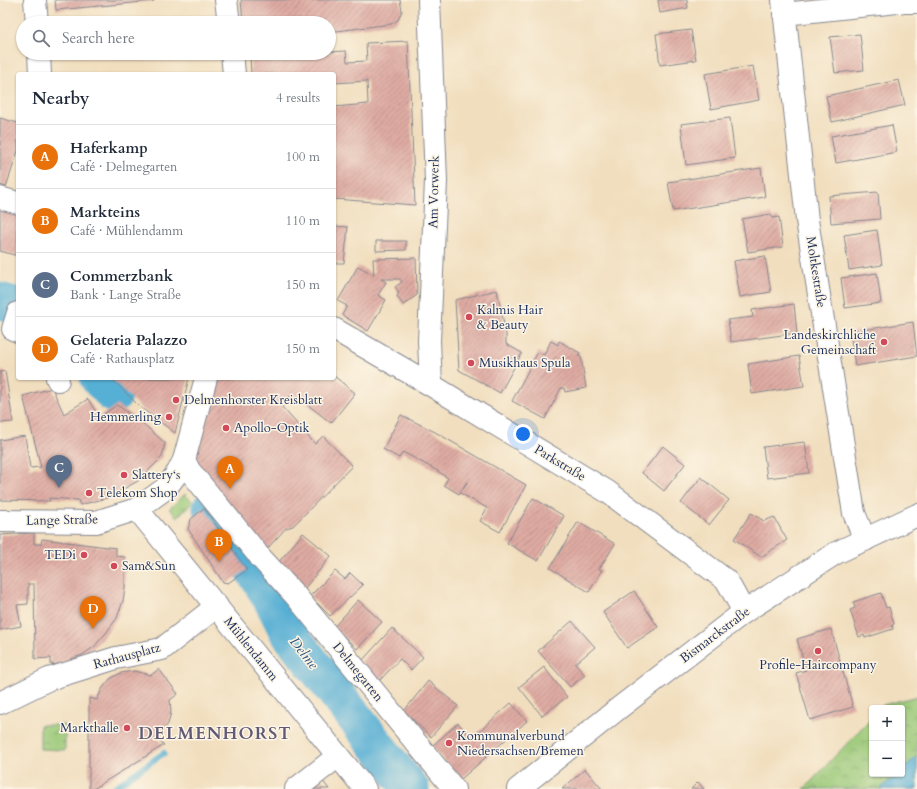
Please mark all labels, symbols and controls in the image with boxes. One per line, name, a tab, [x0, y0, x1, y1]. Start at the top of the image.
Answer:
search box	[16, 16, 336, 60]
icon: search	[30, 27, 52, 49]
text: Search here	[62, 28, 135, 48]
text: Nearby	[32, 87, 89, 110]
text: 4 results	[276, 89, 320, 107]
text: Haferkamp	[70, 138, 148, 158]
text: A	[40, 148, 50, 166]
text: 100 m	[286, 148, 320, 166]
street label: Am Vorwerk	[424, 155, 444, 229]
text: Café · Delmegarten	[70, 158, 177, 176]
text: Markteins	[70, 202, 140, 222]
text: B	[40, 212, 50, 230]
text: 110 m	[286, 212, 320, 230]
text: Café · Mühlendamm	[70, 222, 183, 240]
street label: Moltkestraße	[801, 235, 831, 309]
text: Commerzbank	[70, 266, 173, 286]
text: C	[40, 276, 50, 294]
text: 150 m	[286, 276, 320, 294]
text: Bank · Lange Straße	[70, 286, 181, 304]
place label: Kalmis Hair & Beauty	[477, 301, 543, 334]
marker: Kalmis Hair & Beauty	[464, 312, 474, 322]
place label: Landeskirchliche Gemeinschaft	[784, 326, 876, 359]
text: Gelateria Palazzo	[70, 330, 187, 350]
marker: Landeskirchliche Gemeinschaft	[879, 337, 889, 347]
text: D	[39, 340, 51, 358]
text: 150 m	[286, 340, 320, 358]
text: Café · Rathausplatz	[70, 350, 174, 368]
place label: Musikhaus Spula	[479, 354, 571, 372]
marker: Musikhaus Spula	[466, 358, 476, 368]
place label: Delmenhorster Kreisblatt	[184, 391, 322, 409]
marker: Delmenhorster Kreisblatt	[171, 395, 181, 405]
place label: Hemmerling	[90, 408, 162, 426]
marker: Hemmerling	[164, 412, 174, 422]
place label: Apollo-Optik	[234, 419, 310, 437]
marker: Apollo-Optik	[221, 423, 231, 433]
your location	[513, 424, 533, 444]
street label: Parkstraße	[531, 440, 589, 486]
pin: C	[46, 455, 72, 488]
pin: A	[217, 456, 243, 489]
place label: Slattery‘s	[132, 466, 180, 484]
marker: Slattery‘s	[119, 470, 129, 480]
place label: Telekom Shop	[97, 484, 178, 502]
marker: Telekom Shop	[84, 488, 94, 498]
street label: Lange Straße	[26, 510, 98, 530]
pin: B	[206, 529, 232, 562]
place label: TEDi	[44, 546, 76, 564]
marker: TEDi	[79, 550, 89, 560]
place label: Sam&Sun	[122, 557, 176, 575]
marker: Sam&Sun	[109, 561, 119, 571]
pin: D	[80, 596, 106, 629]
street label: Bismarckstraße	[676, 603, 754, 667]
street label: Mühlendamm	[220, 613, 282, 685]
water label: Delme	[285, 633, 323, 674]
street label: Rathausplatz	[91, 638, 163, 674]
street label: Delmegarten	[328, 638, 388, 706]
marker: Profile-Haircompany	[813, 646, 823, 656]
place label: Profile-Haircompany	[759, 656, 877, 674]
map controls	[869, 705, 905, 777]
button: +	[869, 705, 905, 741]
place label: Markthalle	[60, 719, 119, 737]
district label: DELMENHORST	[138, 722, 292, 745]
marker: Markthalle	[122, 723, 132, 733]
place label: Kommunalverbund Niedersachsen/Bremen	[457, 727, 584, 760]
marker: Kommunalverbund Niedersachsen/Bremen	[444, 738, 454, 748]
button: −	[869, 741, 905, 777]

